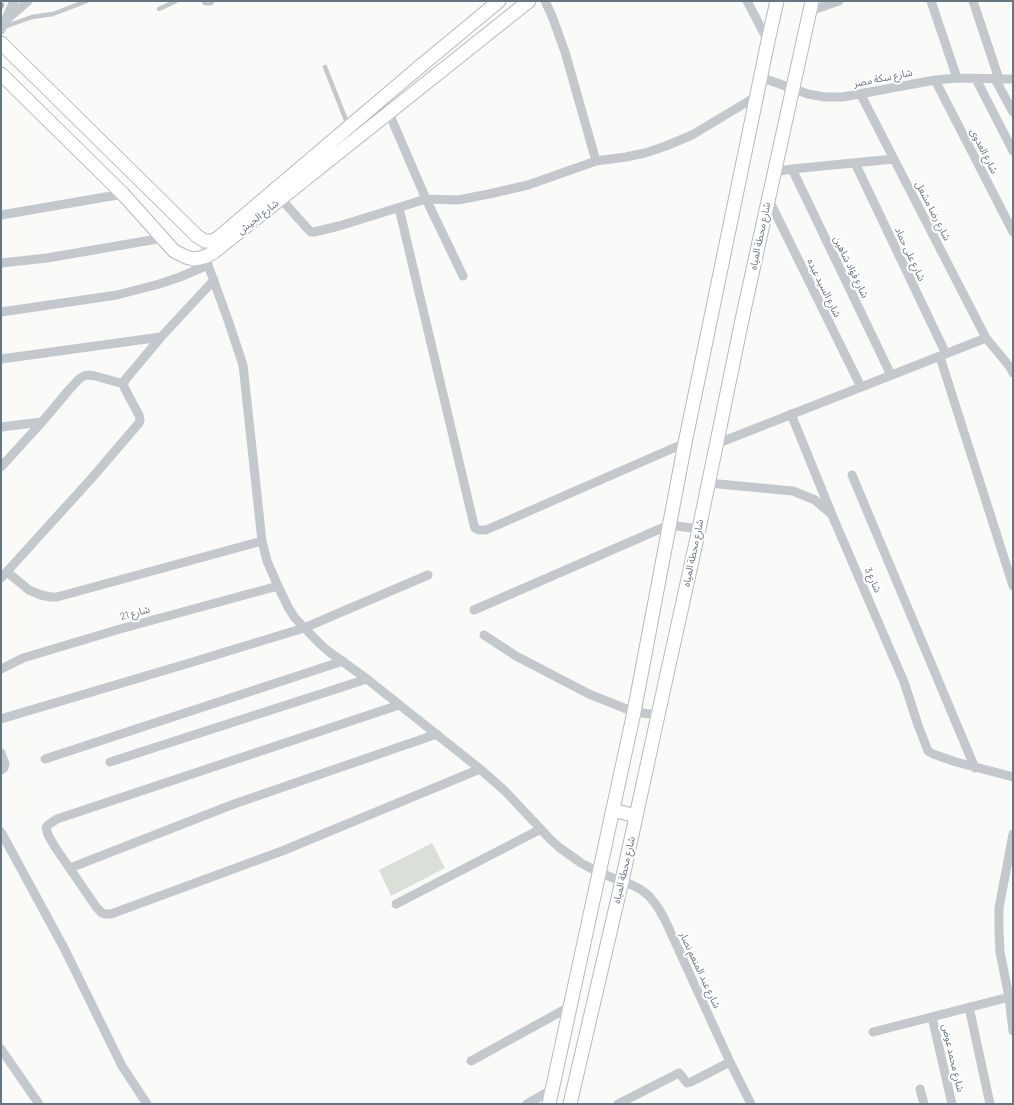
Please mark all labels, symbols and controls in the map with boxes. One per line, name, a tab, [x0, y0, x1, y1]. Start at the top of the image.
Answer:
street label: شارع سكة مصر	[852, 66, 914, 90]
street label: شارع العدوى	[968, 126, 1000, 176]
street label: شارع رضا مشعل	[913, 179, 953, 243]
street label: شارع الجيش	[235, 197, 281, 237]
street label: شارع محطة المياه	[747, 201, 773, 271]
street label: شارع على حماد	[892, 225, 928, 283]
street label: شارع فؤاد شاهين	[831, 234, 871, 300]
street label: شارع السيد عبده	[805, 257, 843, 319]
street label: شارع محطة المياه	[680, 518, 706, 588]
street label: شارع 3	[862, 565, 884, 595]
street label: شارع 21	[119, 603, 151, 623]
street label: شارع محطة المياه	[610, 835, 638, 905]
street label: شارع عبد المنعم نصار	[677, 930, 723, 1010]
street label: شارع محمد عوض	[939, 1023, 967, 1093]

